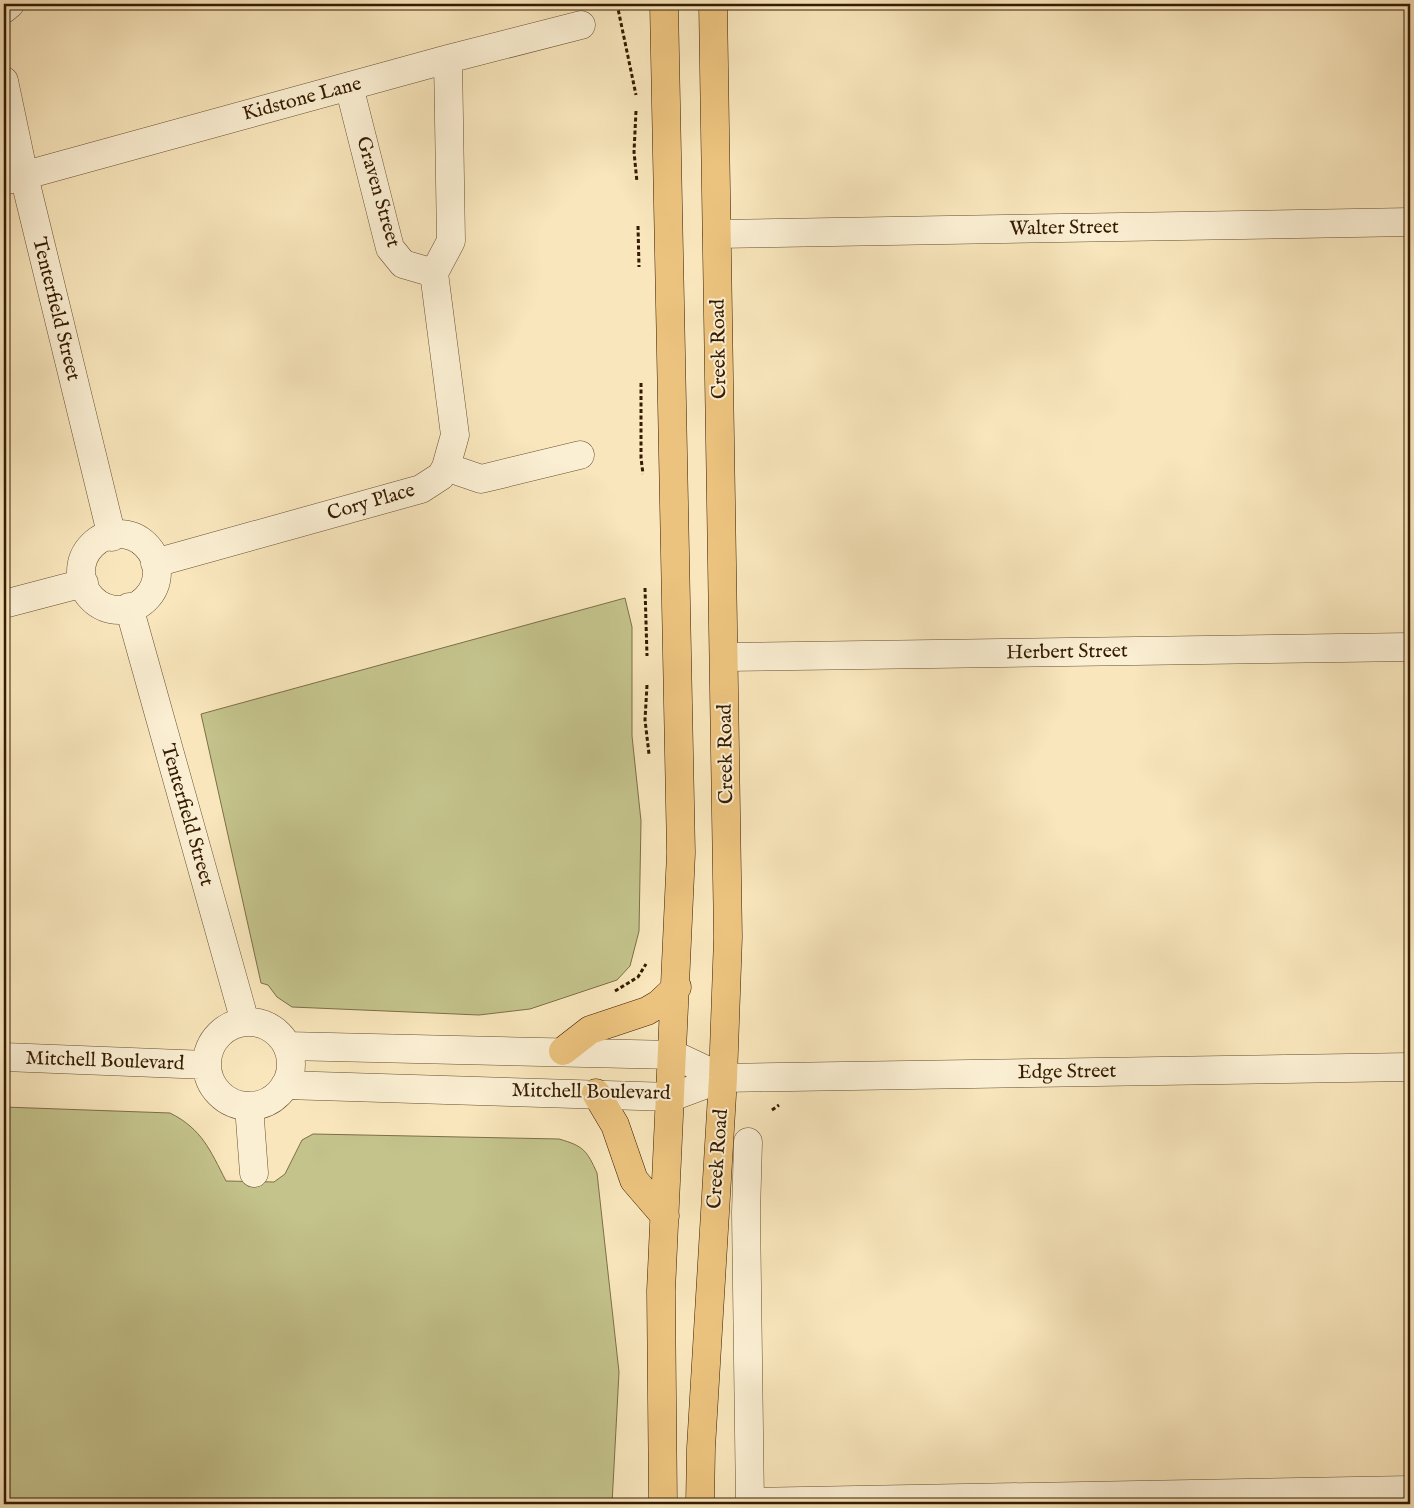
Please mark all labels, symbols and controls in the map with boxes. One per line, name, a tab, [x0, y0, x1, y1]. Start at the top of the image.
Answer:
street label: Kidstone Lane	[240, 71, 364, 127]
street label: Graven Street	[350, 134, 406, 251]
street label: Walter Street	[1009, 215, 1119, 241]
street label: Tenterfield Street	[26, 235, 86, 383]
street label: Creek Road	[706, 298, 732, 399]
street label: Cory Place	[324, 478, 418, 526]
street label: Herbert Street	[1006, 638, 1128, 666]
street label: Creek Road	[713, 703, 739, 804]
street label: Tenterfield Street	[155, 741, 219, 889]
street label: Mitchell Boulevard	[25, 1046, 185, 1076]
street label: Edge Street	[1017, 1059, 1117, 1085]
street label: Mitchell Boulevard	[511, 1078, 671, 1106]
street label: Creek Road	[702, 1108, 734, 1210]

